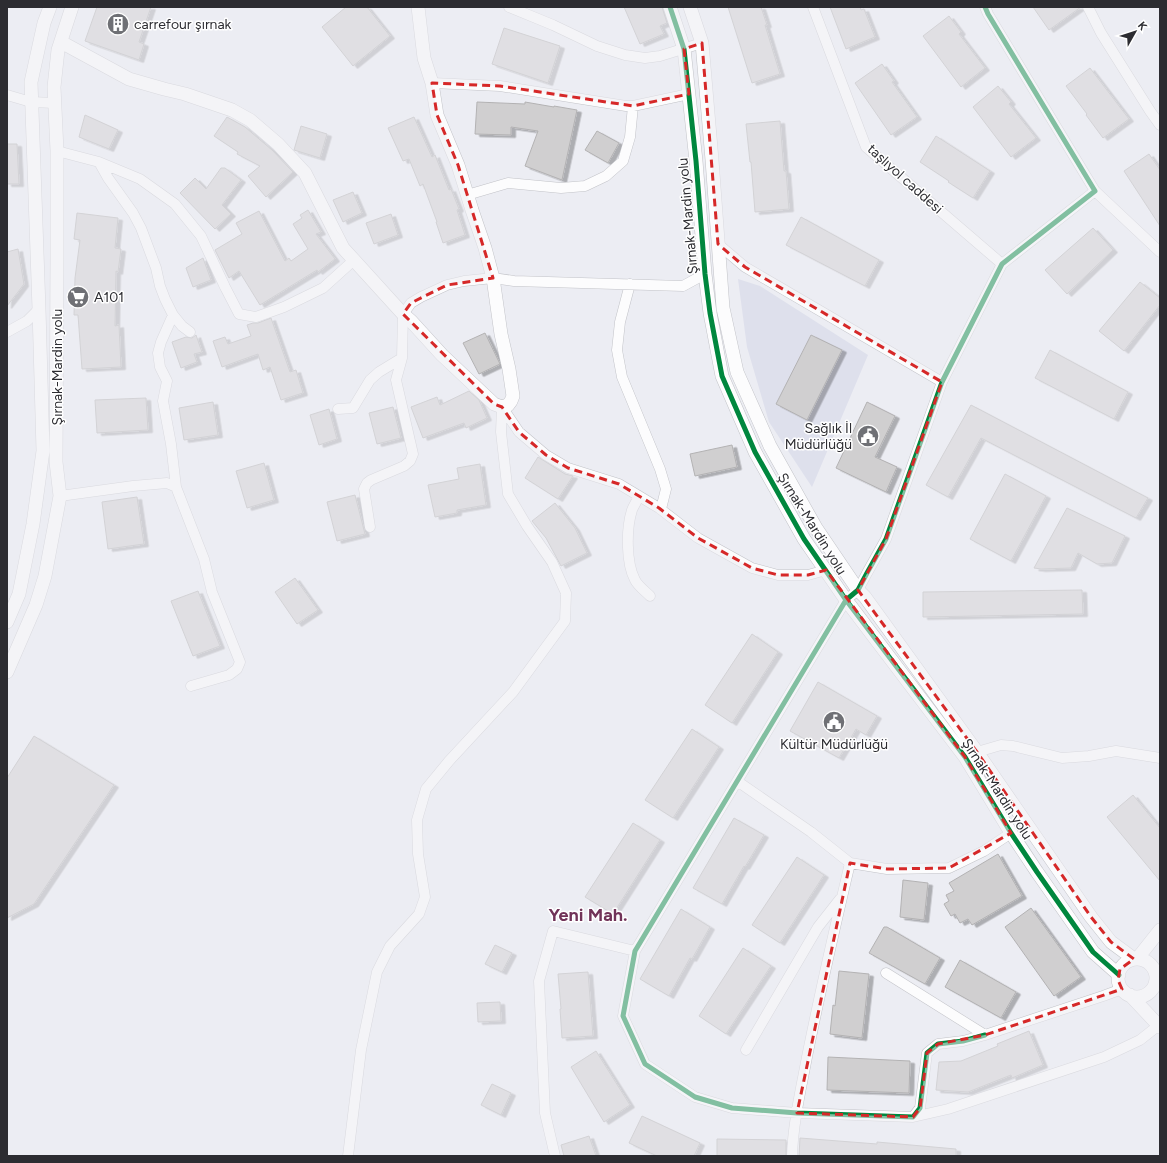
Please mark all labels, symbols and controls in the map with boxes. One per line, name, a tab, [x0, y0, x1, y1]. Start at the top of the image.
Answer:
building icon: carrefour şırnak	[105, 11, 131, 37]
north arrow	[1115, 12, 1155, 52]
place label: carrefour şırnak	[134, 16, 232, 33]
text: K	[1135, 19, 1150, 33]
street label: taşlıyol caddesi	[864, 141, 946, 217]
street label: Şırnak-Mardin yolu	[674, 157, 702, 275]
supermarket icon: A101	[65, 284, 91, 310]
place label: A101	[94, 289, 124, 306]
street label: Şırnak-Mardin yolu	[49, 309, 66, 425]
place label: Sağlık İl Müdürlüğü	[785, 420, 852, 453]
public building icon: Sağlık İl Müdürlüğü	[855, 423, 881, 449]
street label: Şırnak-Mardin yolu	[774, 470, 850, 578]
public building icon: Kültür Müdürlüğü	[821, 709, 847, 735]
street label: Şırnak-Mardin yolu	[958, 735, 1036, 843]
place label: Kültür Müdürlüğü	[780, 736, 888, 753]
district label: Yeni Mah.	[548, 904, 628, 926]

